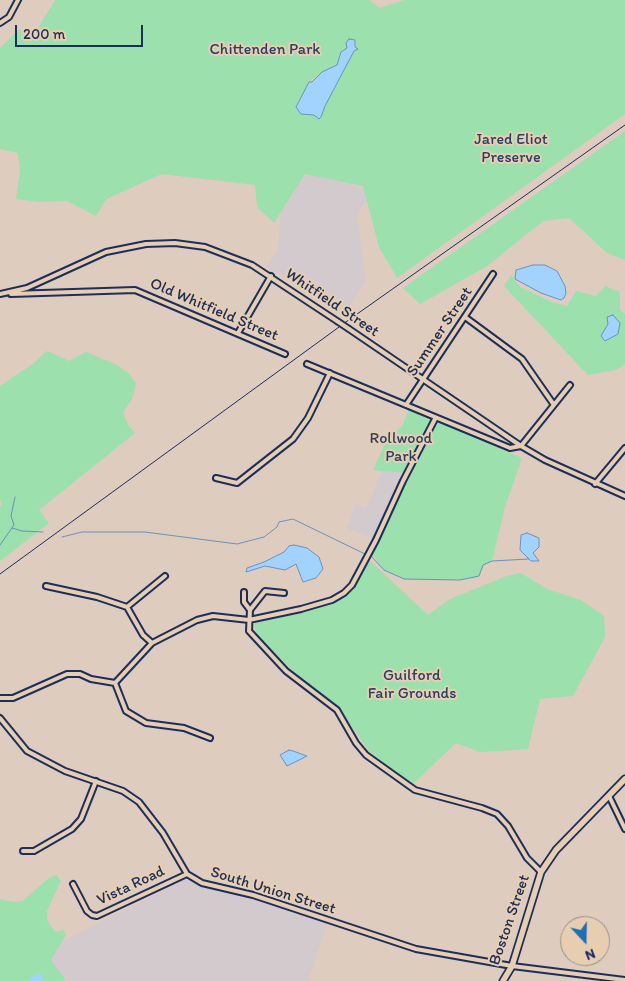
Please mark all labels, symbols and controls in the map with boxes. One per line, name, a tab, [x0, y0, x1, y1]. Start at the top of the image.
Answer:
scale bar	[18, 15, 145, 47]
text: 200 m	[23, 25, 65, 43]
park label: Chittenden Park	[209, 40, 321, 60]
park label: Jared Eliot Preserve	[474, 130, 548, 168]
street label: Whitfield Street	[281, 264, 383, 342]
street label: Old Whitfield Street	[147, 274, 281, 346]
street label: Summer Street	[403, 284, 477, 380]
park label: Rollwood Park	[370, 429, 432, 467]
park label: Guilford Fair Grounds	[368, 666, 456, 704]
street label: Vista Road	[94, 862, 168, 910]
street label: South Union Street	[208, 863, 338, 919]
street label: Boston Street	[486, 872, 534, 968]
north arrow	[560, 916, 610, 966]
text: N	[583, 945, 598, 964]

